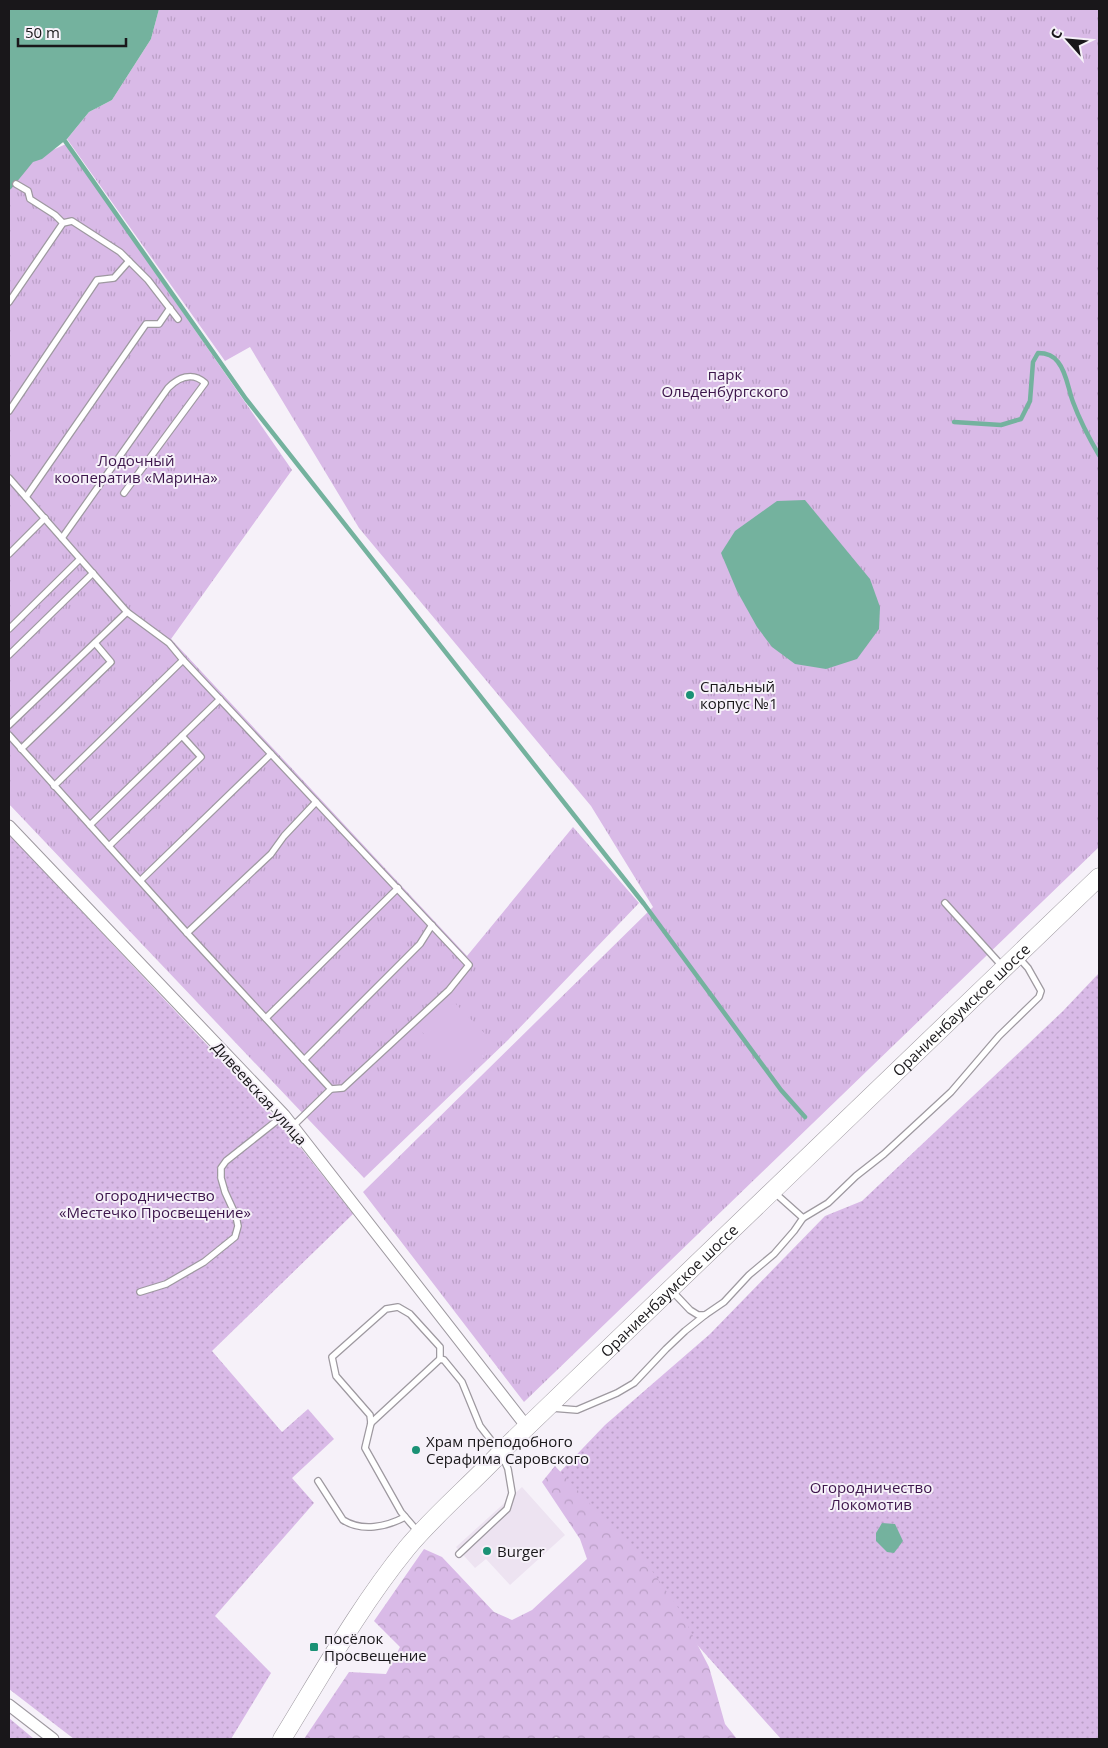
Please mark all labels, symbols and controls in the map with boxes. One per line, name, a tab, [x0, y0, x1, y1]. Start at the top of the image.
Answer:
scale bar	[18, 15, 125, 47]
north arrow	[1043, 15, 1093, 65]
text: 50 m	[25, 22, 60, 42]
text: С	[1045, 26, 1066, 42]
park label: парк Ольденбургского	[661, 364, 789, 401]
park label: Лодочный кооператив «Марина»	[54, 450, 218, 487]
place label: Спальный корпус №1	[700, 676, 778, 713]
marker: Спальный корпус №1	[684, 689, 696, 701]
street label: Ораниенбаумское шоссе	[888, 939, 1034, 1080]
street label: Дивеевская улица	[208, 1037, 312, 1149]
park label: огородничество «Местечко Просвещение»	[59, 1185, 251, 1222]
street label: Ораниенбаумское шоссе	[596, 1220, 742, 1361]
place label: Храм преподобного Серафима Саровского	[426, 1431, 589, 1468]
marker: Храм преподобного Серафима Саровского	[410, 1444, 422, 1456]
park label: Огородничество Локомотив	[810, 1477, 932, 1514]
place label: Burger	[497, 1541, 545, 1561]
marker: Burger	[481, 1545, 493, 1557]
place label: посёлок Просвещение	[324, 1628, 427, 1665]
marker: посёлок Просвещение	[308, 1641, 320, 1653]

